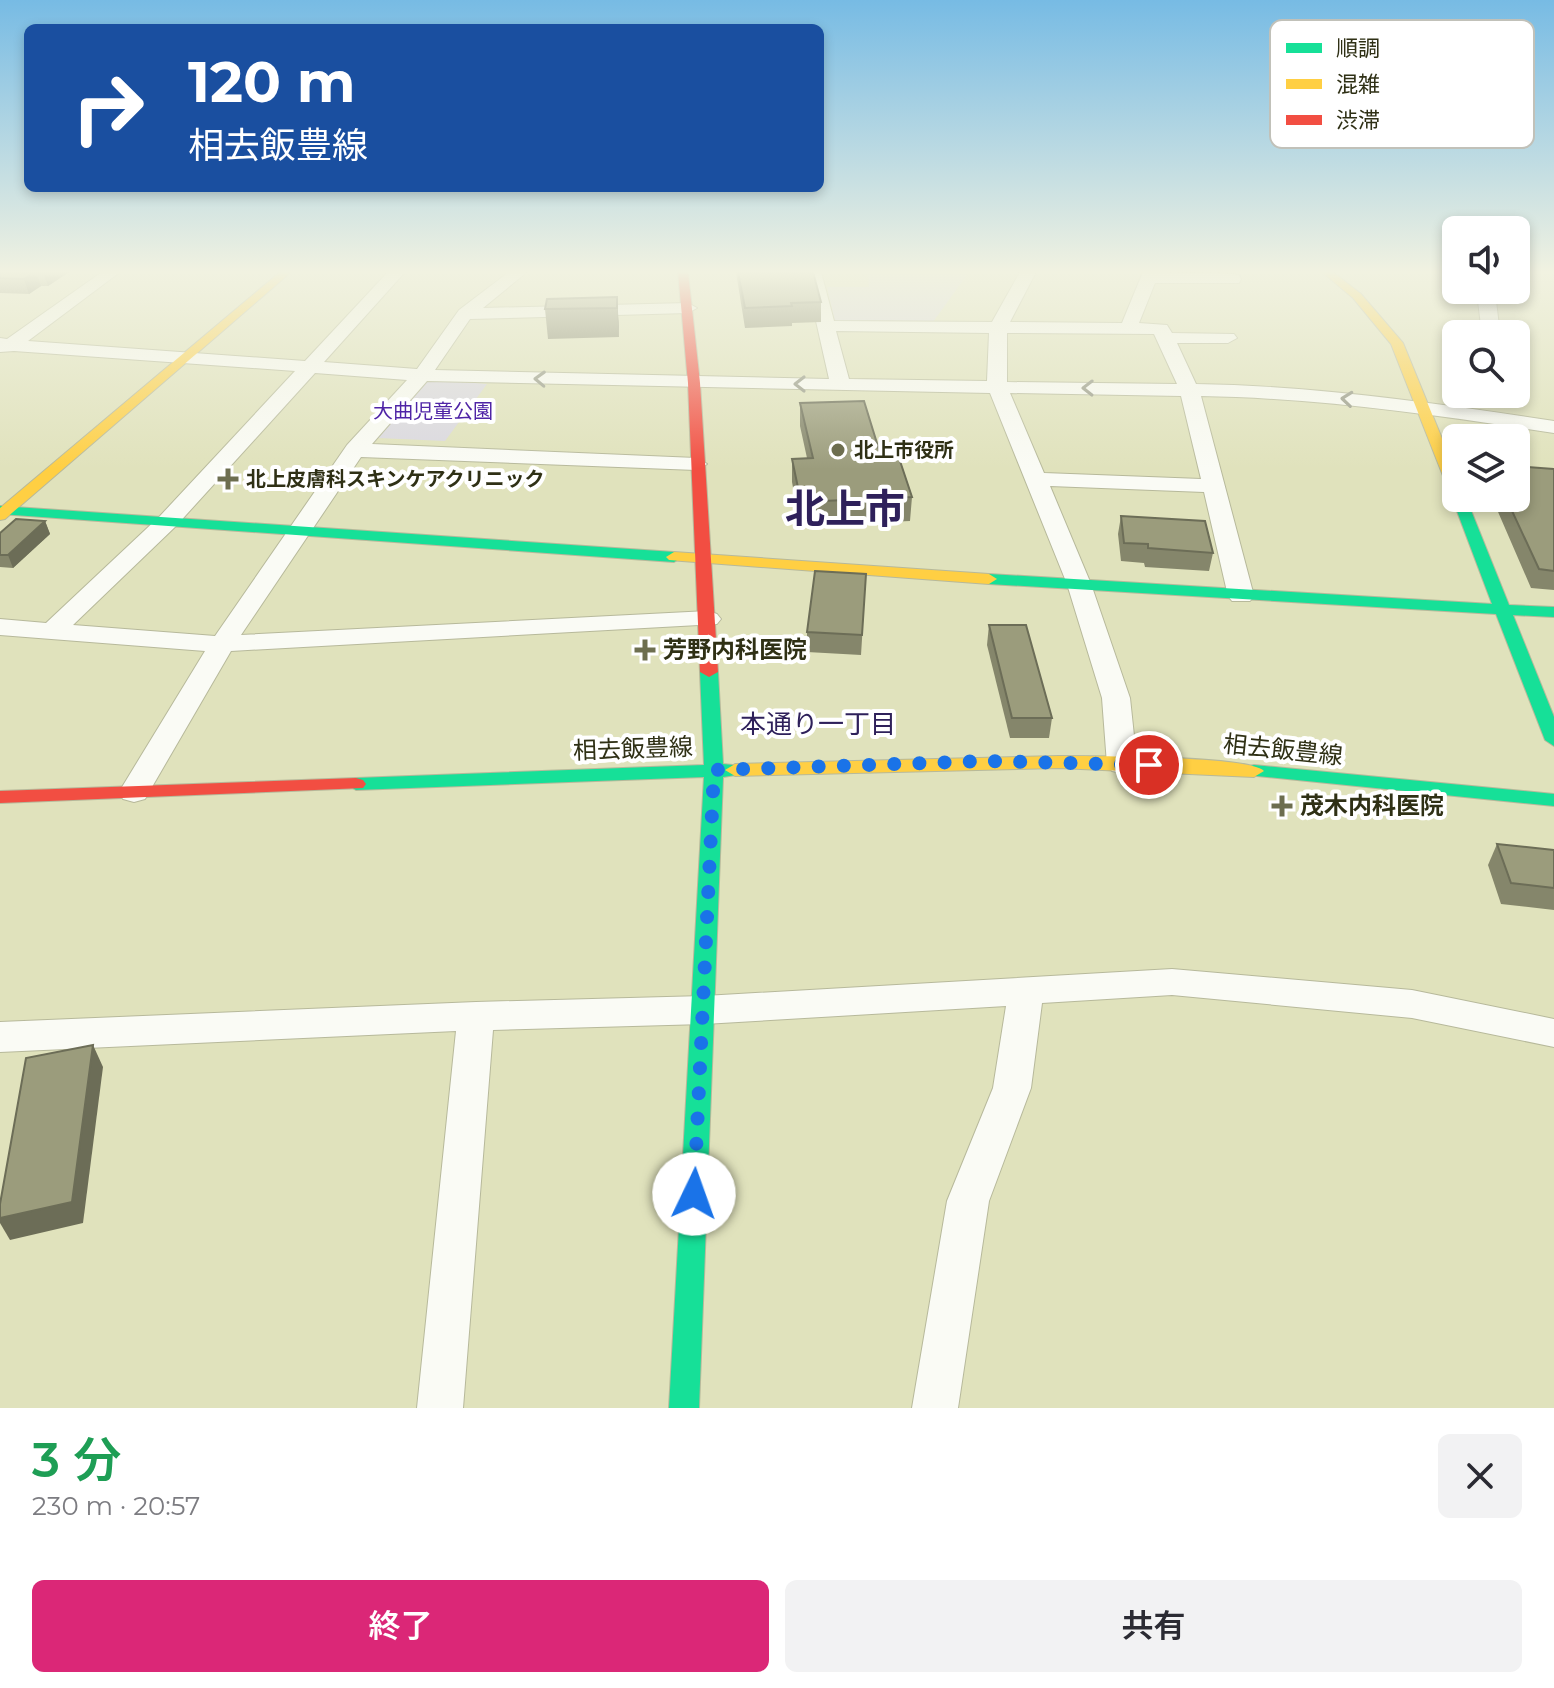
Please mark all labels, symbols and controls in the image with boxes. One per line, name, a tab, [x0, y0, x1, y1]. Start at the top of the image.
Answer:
legend	[1270, 20, 1534, 148]
text: 順調	[1336, 35, 1380, 62]
text: 120 m	[188, 48, 356, 116]
icon: right	[56, 56, 160, 160]
text: 混雑	[1336, 71, 1380, 98]
text: 渋滞	[1336, 107, 1380, 134]
text: 相去飯豊線	[188, 123, 368, 167]
map controls	[1442, 216, 1530, 512]
button: sound	[1442, 216, 1530, 304]
button: search	[1442, 320, 1530, 408]
one-way arrow	[533, 370, 546, 387]
one-way arrow	[793, 375, 806, 393]
one-way arrow	[1081, 379, 1094, 396]
one-way arrow	[1340, 391, 1353, 408]
park label: 大曲児童公園	[373, 399, 493, 423]
button: layers	[1442, 424, 1530, 512]
place label: 北上市役所	[854, 438, 954, 462]
marker: 北上市役所	[829, 441, 847, 459]
place label: 北上皮膚科スキンケアクリニック	[246, 467, 544, 491]
marker: 北上皮膚科スキンケアクリニック	[217, 468, 239, 490]
district label: 北上市	[785, 484, 905, 533]
place label: 芳野内科医院	[663, 635, 807, 664]
marker: 芳野内科医院	[634, 639, 656, 661]
district label: 本通り一丁目	[740, 708, 896, 740]
street label: 相去飯豊線	[1222, 729, 1344, 770]
pin	[1115, 731, 1183, 799]
street label: 相去飯豊線	[573, 732, 693, 765]
icon: arrive	[1127, 743, 1171, 787]
place label: 茂木内科医院	[1300, 791, 1444, 820]
marker: 茂木内科医院	[1271, 795, 1293, 817]
position arrow	[652, 1152, 736, 1236]
text: 3 分	[32, 1431, 121, 1489]
button: close	[1438, 1434, 1522, 1518]
text: 230 m · 20:57	[32, 1490, 200, 1522]
button: 終了	[32, 1580, 769, 1672]
button: 共有	[785, 1580, 1522, 1672]

